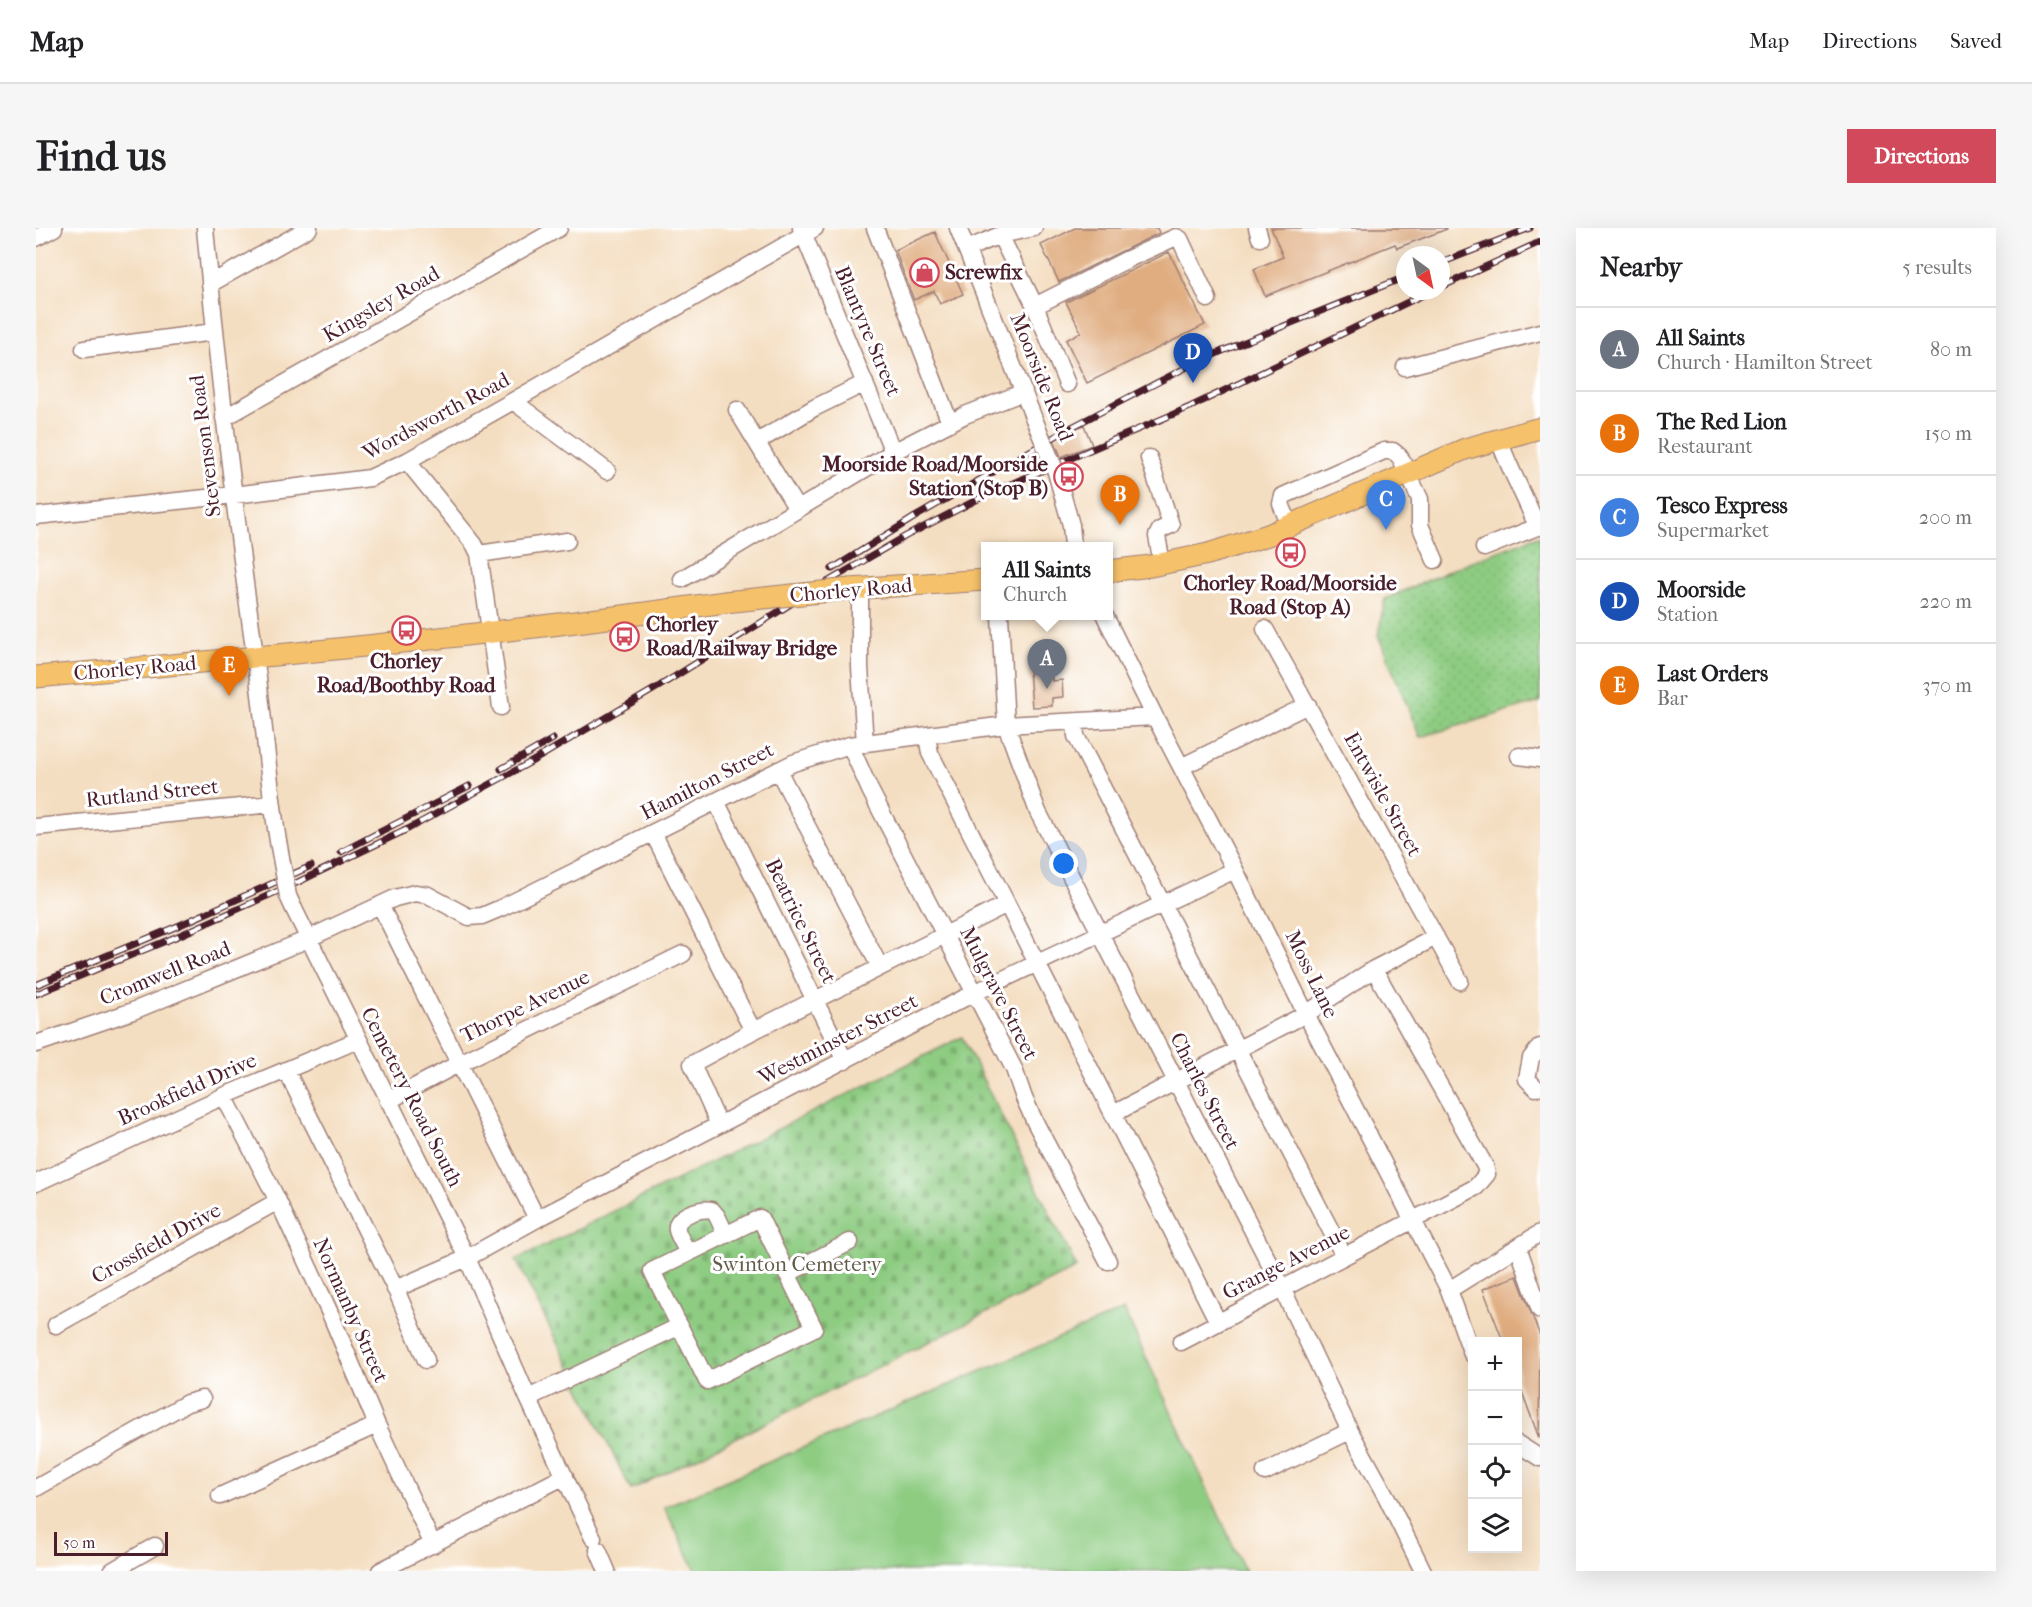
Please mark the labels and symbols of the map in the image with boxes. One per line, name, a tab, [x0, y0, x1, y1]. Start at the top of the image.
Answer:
north arrow	[1396, 246, 1450, 300]
shop icon: Screwfix	[908, 256, 940, 288]
place label: Screwfix	[945, 260, 1023, 284]
street label: Kingsley Road	[318, 261, 444, 347]
street label: Blantyre Street	[830, 262, 906, 400]
street label: Moorside Road	[1005, 309, 1079, 445]
pin: D	[1174, 334, 1212, 383]
street label: Wordsworth Road	[358, 367, 514, 465]
street label: Stevenson Road	[184, 373, 226, 518]
place label: Moorside Road/Moorside Station (Stop B)	[821, 452, 1049, 500]
bus stop icon: Moorside Road/Moorside Station (Stop B)	[1053, 460, 1085, 492]
pin: B	[1100, 476, 1140, 525]
pin: C	[1366, 480, 1406, 530]
bus stop icon: Chorley Road/Moorside Road (Stop A)	[1274, 536, 1306, 568]
place label: Chorley Road/Moorside Road (Stop A)	[1183, 571, 1397, 619]
street label: Chorley Road	[789, 573, 914, 607]
place label: Chorley Road/Railway Bridge	[646, 612, 838, 660]
bus stop icon: Chorley Road/Boothby Road	[390, 614, 422, 646]
bus stop icon: Chorley Road/Railway Bridge	[609, 620, 641, 652]
pin: A	[1028, 640, 1066, 689]
pin: E	[210, 646, 248, 696]
place label: Chorley Road/Boothby Road	[317, 649, 496, 697]
street label: Chorley Road	[73, 651, 198, 685]
street label: Entwisle Street	[1339, 728, 1427, 861]
street label: Hamilton Street	[637, 737, 778, 825]
street label: Rutland Street	[85, 774, 220, 812]
your location	[1049, 849, 1078, 878]
street label: Beatrice Street	[760, 855, 842, 988]
street label: Mulgrave Street	[955, 922, 1043, 1064]
street label: Moss Lane	[1280, 926, 1344, 1022]
street label: Cromwell Road	[96, 936, 234, 1010]
street label: Thorpe Avenue	[457, 964, 593, 1048]
street label: Westminster Street	[754, 988, 922, 1090]
street label: Cemetery Road South	[356, 1003, 468, 1191]
street label: Charles Street	[1165, 1028, 1245, 1154]
street label: Brookfield Drive	[114, 1048, 260, 1130]
street label: Crossfield Drive	[87, 1198, 225, 1288]
street label: Grange Avenue	[1218, 1220, 1354, 1304]
street label: Normanby Street	[308, 1234, 394, 1386]
park label: Swinton Cemetery	[712, 1252, 882, 1276]
scale bar	[54, 1529, 168, 1556]

